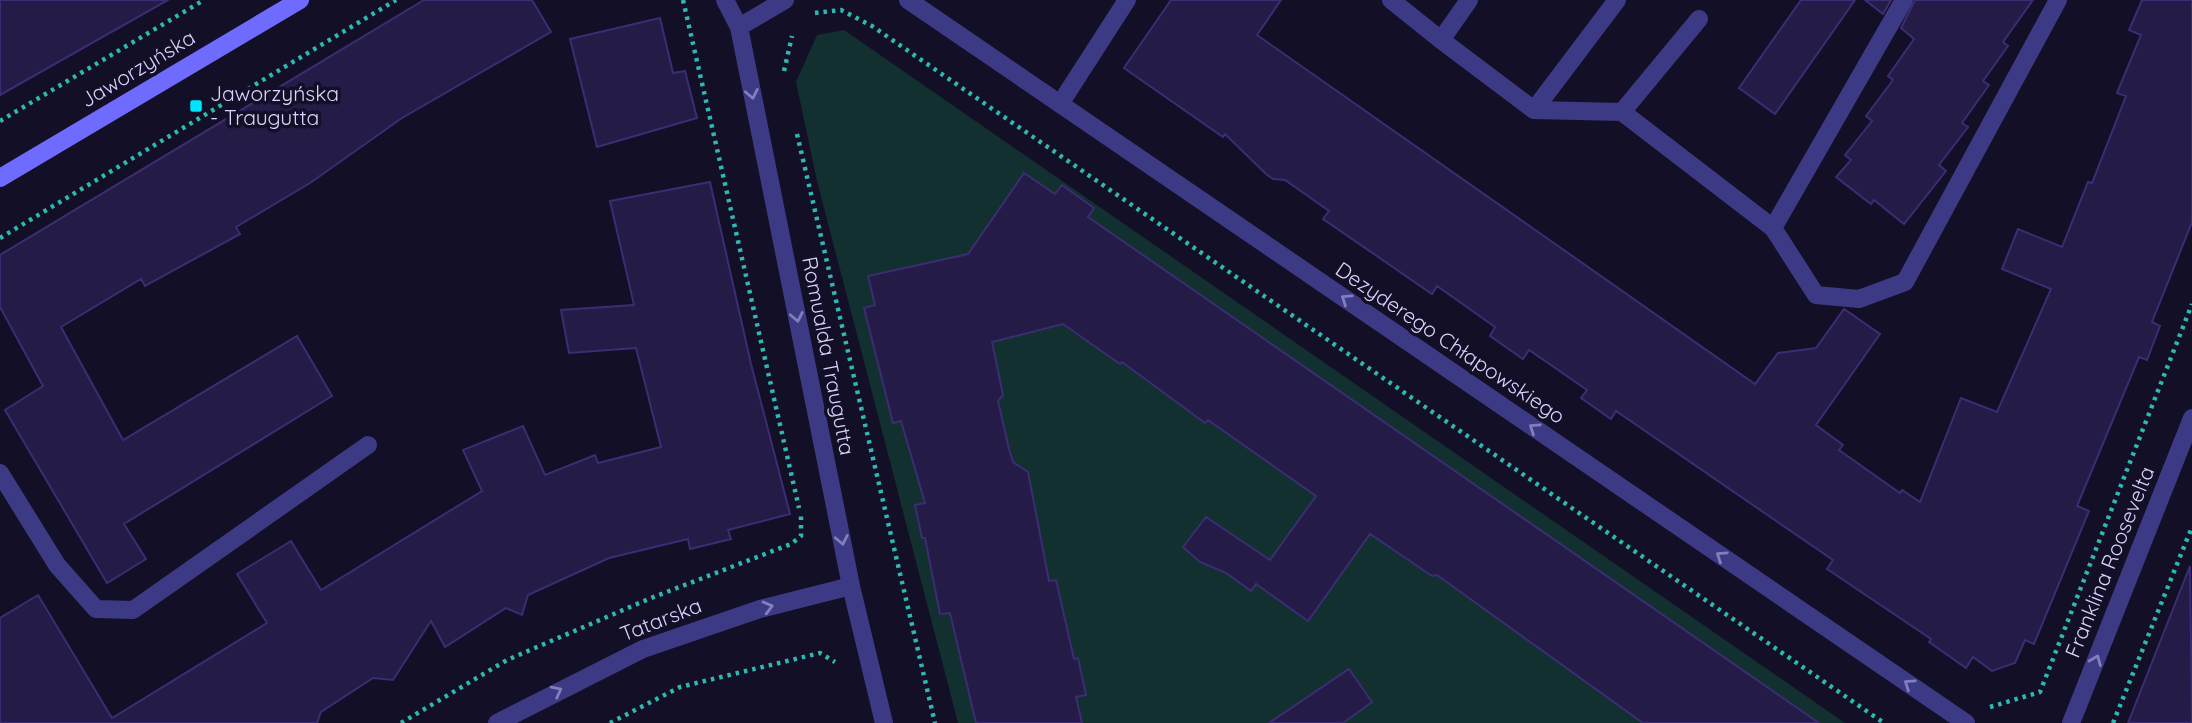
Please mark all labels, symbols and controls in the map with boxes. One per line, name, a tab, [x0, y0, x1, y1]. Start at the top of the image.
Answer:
street label: Jaworzyńska	[75, 24, 199, 113]
place label: Jaworzyńska - Traugutta	[210, 80, 339, 130]
one-way arrow	[744, 88, 759, 100]
marker: Jaworzyńska - Traugutta	[188, 98, 204, 114]
street label: Romualda Traugutta	[797, 254, 861, 457]
street label: Dezyderego Chłapowskiego	[1331, 256, 1570, 429]
one-way arrow	[1341, 295, 1354, 307]
one-way arrow	[789, 311, 804, 323]
one-way arrow	[1528, 423, 1541, 436]
street label: Franklina Roosevelta	[2059, 462, 2159, 661]
one-way arrow	[834, 534, 849, 546]
one-way arrow	[1716, 552, 1729, 564]
street label: Tatarska	[616, 592, 705, 646]
one-way arrow	[762, 601, 774, 615]
one-way arrow	[2088, 654, 2102, 666]
one-way arrow	[1904, 680, 1917, 693]
one-way arrow	[550, 686, 562, 700]

